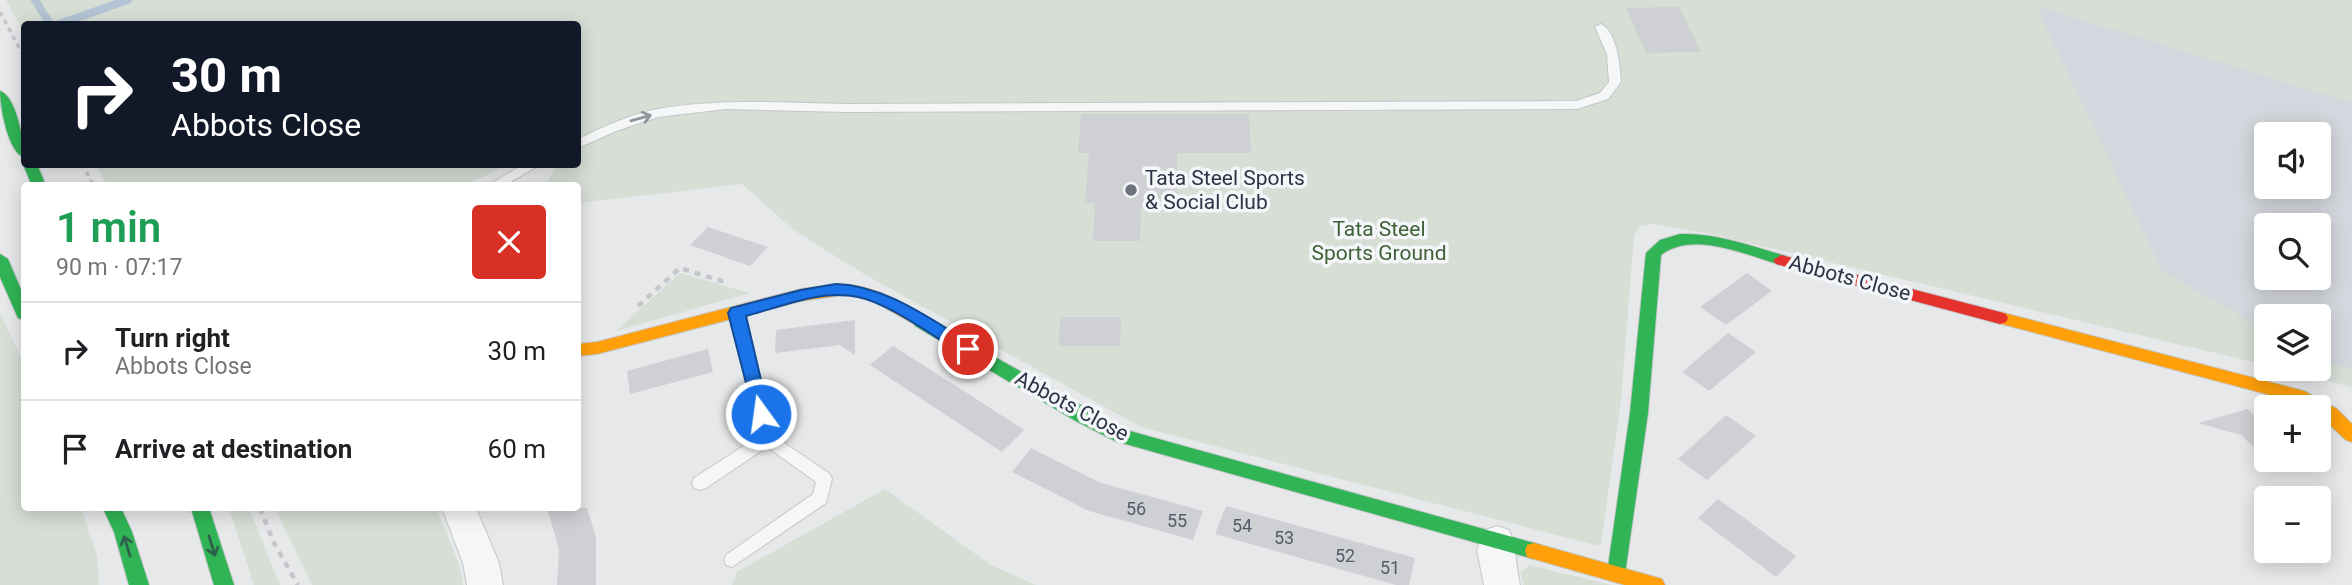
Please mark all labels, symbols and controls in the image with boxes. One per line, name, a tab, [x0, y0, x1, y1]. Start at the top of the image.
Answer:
text: 30 m	[171, 47, 282, 104]
icon: right	[56, 49, 147, 140]
text: Abbots Close	[171, 106, 361, 144]
one-way arrow	[629, 110, 651, 123]
map controls	[2254, 122, 2331, 563]
button: sound	[2254, 122, 2331, 199]
place label: Tata Steel Sports & Social Club	[1145, 166, 1305, 214]
marker: Tata Steel Sports & Social Club	[1123, 182, 1139, 198]
text: 1 min	[56, 203, 161, 252]
button: close	[472, 205, 546, 279]
button: search	[2254, 213, 2331, 290]
park label: Tata Steel Sports Ground	[1312, 217, 1447, 265]
street label: Abbots Close	[1787, 250, 1913, 306]
text: 90 m · 07:17	[56, 254, 182, 281]
button: layers	[2254, 304, 2331, 381]
pin	[938, 319, 998, 379]
text: Turn right	[115, 323, 230, 353]
icon: arrive	[949, 330, 987, 368]
icon: right	[56, 332, 94, 370]
text: 30 m	[488, 336, 546, 366]
text: Abbots Close	[115, 353, 252, 380]
street label: Abbots Close	[1011, 366, 1133, 446]
position arrow	[724, 377, 798, 451]
button: +	[2254, 395, 2331, 472]
icon: arrive	[56, 430, 94, 468]
text: Arrive at destination	[115, 434, 352, 464]
text: 60 m	[488, 434, 546, 464]
button: −	[2254, 486, 2331, 563]
house number: 56	[1126, 498, 1146, 519]
house number: 55	[1167, 510, 1187, 531]
house number: 54	[1232, 515, 1252, 536]
house number: 53	[1274, 527, 1294, 548]
one-way arrow	[119, 535, 132, 557]
one-way arrow	[207, 535, 220, 557]
house number: 52	[1335, 545, 1355, 566]
house number: 51	[1380, 557, 1400, 578]

